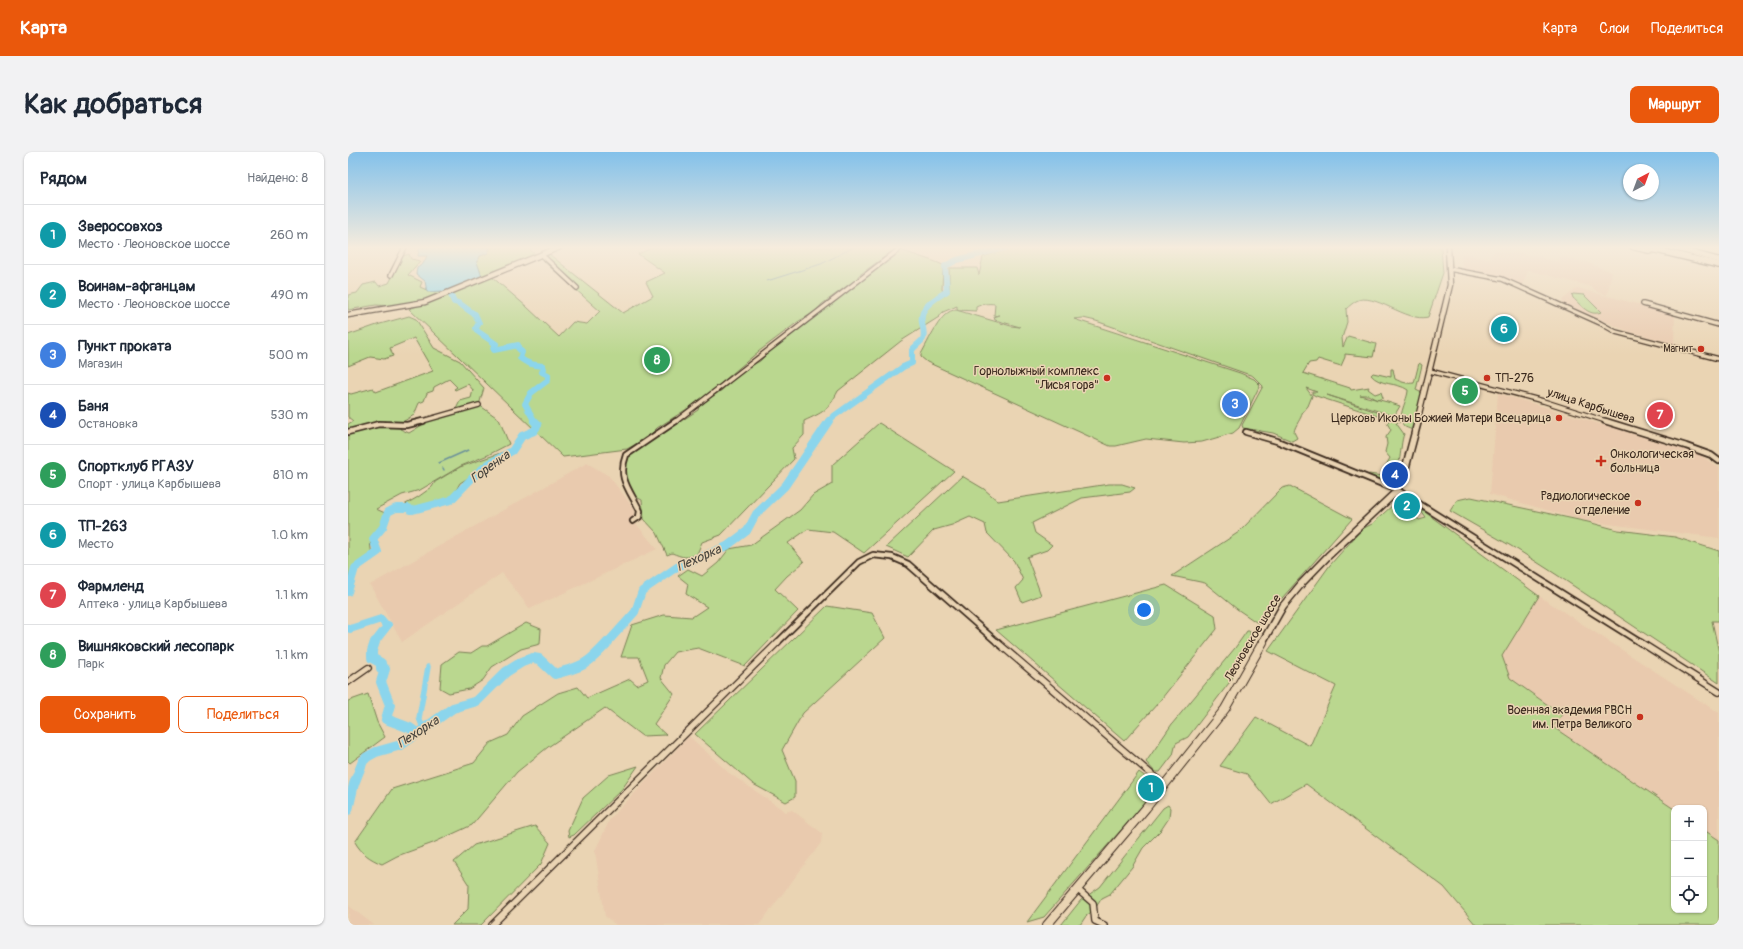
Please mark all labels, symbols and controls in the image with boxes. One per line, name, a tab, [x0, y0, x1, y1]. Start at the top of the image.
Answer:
text: Карта	[20, 16, 67, 40]
text: Карта	[1543, 20, 1577, 37]
text: Слои	[1599, 20, 1629, 37]
text: Поделиться	[1651, 20, 1723, 37]
button: Маршрут	[1630, 86, 1719, 123]
text: Как добраться	[24, 87, 202, 122]
north arrow	[1623, 164, 1659, 200]
text: Рядом	[40, 168, 87, 189]
text: Найдено: 8	[247, 170, 308, 186]
text: Зверосовхоз	[78, 217, 163, 236]
text: 1	[50, 227, 56, 243]
text: 260 m	[270, 227, 308, 243]
text: Место · Леоновское шоссе	[78, 236, 230, 252]
text: Воинам-афганцам	[78, 277, 195, 296]
text: 2	[49, 287, 57, 303]
text: 490 m	[271, 287, 308, 303]
text: Место · Леоновское шоссе	[78, 296, 230, 312]
pin: 6	[1491, 314, 1517, 344]
text: Пункт проката	[78, 337, 171, 356]
place label: Магнит	[1663, 343, 1693, 355]
marker: Магнит	[1696, 344, 1706, 354]
pin: 8	[644, 345, 670, 375]
text: 3	[49, 347, 57, 363]
text: 500 m	[269, 347, 308, 363]
text: Магазин	[78, 356, 122, 372]
place label: Горнолыжный комплекс "Лисья гора"	[974, 364, 1099, 393]
place label: ТП-276	[1495, 371, 1534, 386]
marker: Горнолыжный комплекс "Лисья гора"	[1102, 373, 1112, 383]
marker: ТП-276	[1482, 373, 1492, 383]
pin: 5	[1452, 376, 1478, 406]
street label: улица Карбышева	[1544, 384, 1637, 427]
pin: 3	[1222, 389, 1248, 419]
text: Баня	[78, 397, 109, 416]
pin: 7	[1647, 400, 1673, 430]
text: 4	[49, 407, 57, 423]
text: 530 m	[270, 407, 308, 423]
place label: Церковь Иконы Божией Матери Всецарица	[1331, 411, 1551, 426]
marker: Церковь Иконы Божией Матери Всецарица	[1554, 413, 1564, 423]
text: Остановка	[78, 416, 138, 432]
water label: Горенка	[467, 447, 514, 487]
place label: Онкологическая больница	[1610, 447, 1694, 476]
marker: Онкологическая больница	[1595, 455, 1607, 467]
text: Спортклуб РГАЗУ	[78, 457, 194, 476]
pin: 4	[1382, 460, 1408, 490]
text: 5	[49, 467, 57, 483]
text: 810 m	[273, 467, 308, 483]
text: Спорт · улица Карбышева	[78, 476, 221, 492]
place label: Радиологическое отделение	[1541, 489, 1630, 518]
pin: 2	[1394, 491, 1420, 521]
marker: Радиологическое отделение	[1633, 498, 1643, 508]
text: ТП-263	[78, 517, 127, 536]
text: 6	[49, 527, 57, 543]
text: 1.0 km	[271, 527, 308, 543]
text: Место	[78, 536, 114, 552]
water label: Пехорка	[674, 541, 724, 575]
text: Фармленд	[78, 577, 144, 596]
text: 7	[50, 587, 56, 603]
text: 1.1 km	[275, 587, 308, 603]
street label: Леоновское шоссе	[1221, 592, 1285, 685]
text: Аптека · улица Карбышева	[78, 596, 227, 612]
your location	[1134, 600, 1154, 620]
text: Вишняковский лесопарк	[78, 637, 234, 656]
text: 8	[50, 647, 56, 663]
text: 1.1 km	[275, 647, 308, 663]
text: Парк	[78, 656, 105, 672]
button: Сохранить	[40, 696, 170, 733]
button: Поделиться	[178, 696, 308, 733]
place label: Военная академия РВСН им. Петра Великого	[1507, 703, 1633, 732]
water label: Пехорка	[394, 712, 443, 751]
marker: Военная академия РВСН им. Петра Великого	[1635, 712, 1645, 722]
pin: 1	[1138, 773, 1164, 803]
map controls	[1671, 805, 1707, 913]
button: +	[1671, 805, 1707, 841]
button: −	[1671, 841, 1707, 877]
button: locate	[1671, 877, 1707, 913]

